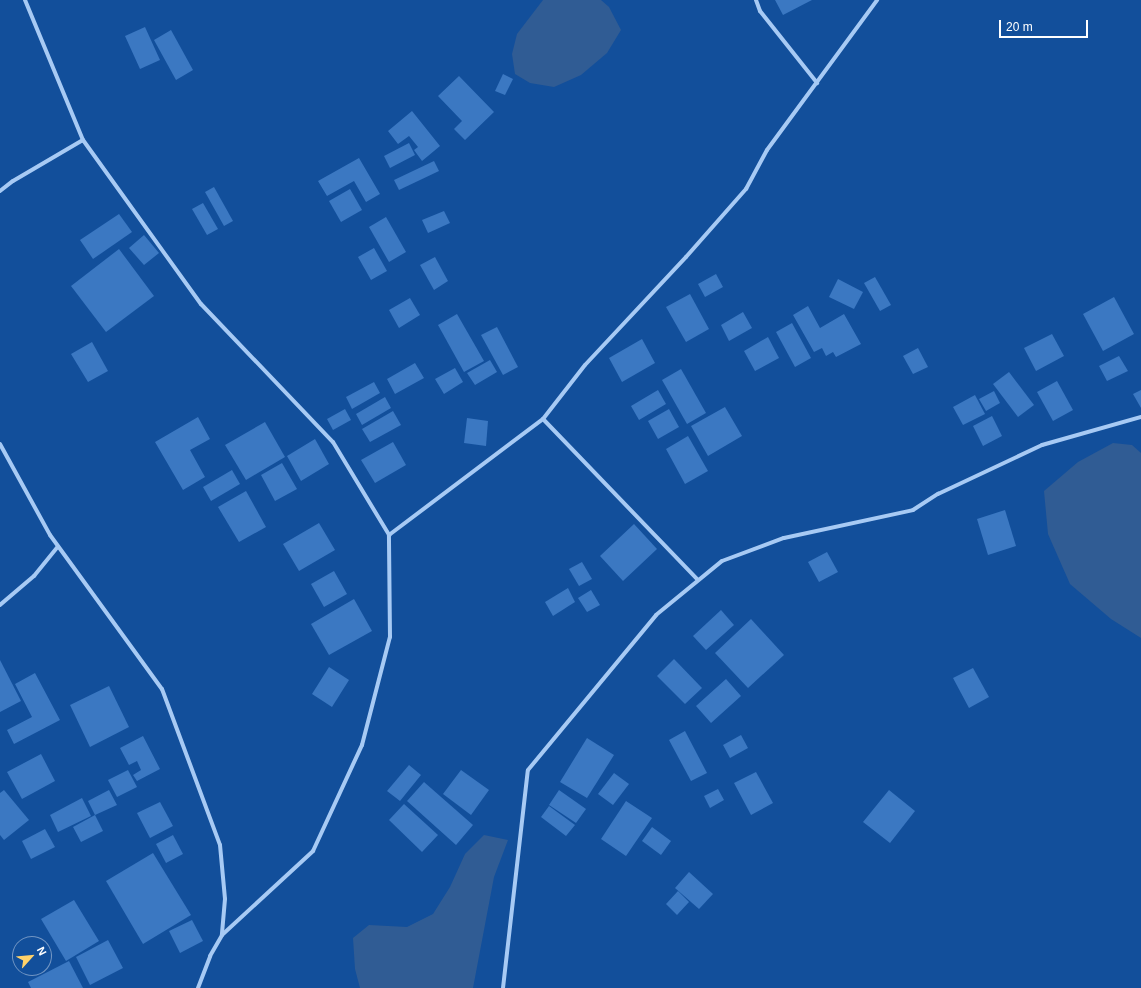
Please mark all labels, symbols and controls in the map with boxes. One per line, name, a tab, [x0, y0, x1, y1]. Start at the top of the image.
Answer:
scale bar	[1001, 12, 1090, 38]
text: 20 m	[1006, 20, 1033, 34]
north arrow	[12, 936, 52, 976]
text: N	[35, 945, 49, 957]

